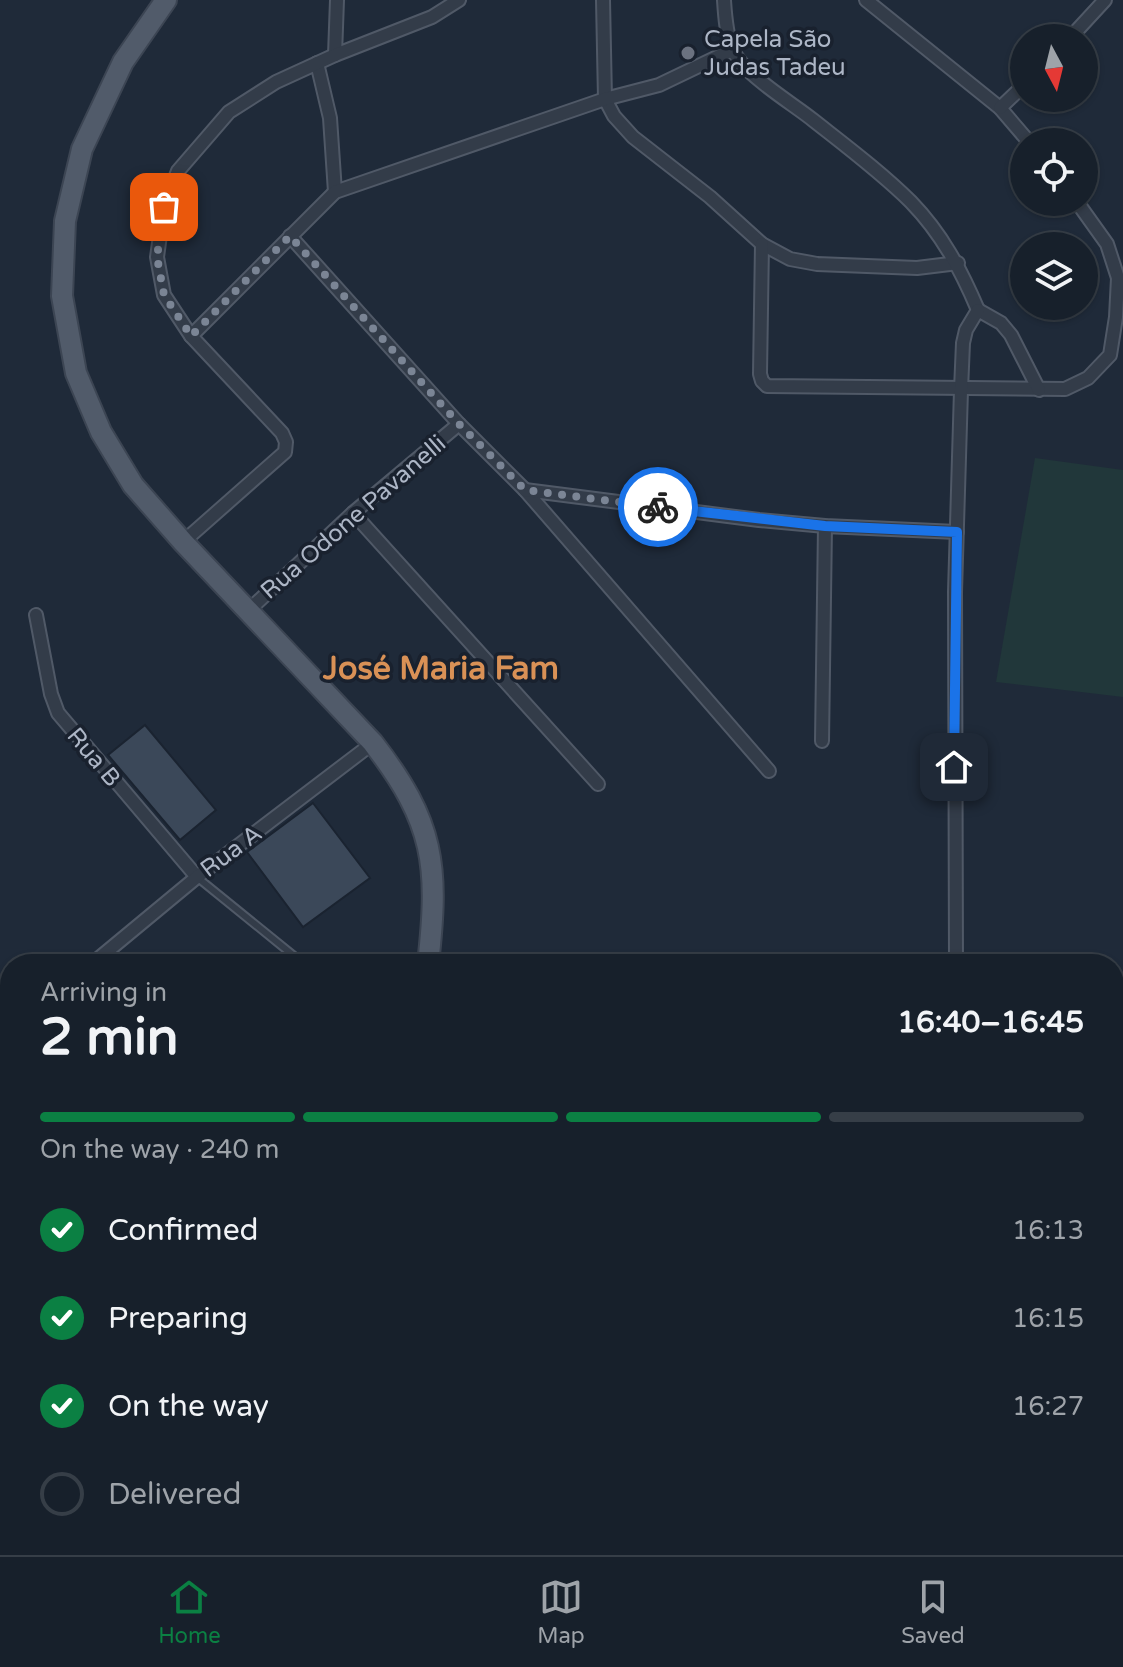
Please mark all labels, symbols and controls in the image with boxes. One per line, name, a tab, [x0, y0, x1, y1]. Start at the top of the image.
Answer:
north arrow	[1010, 24, 1098, 112]
map controls	[1010, 24, 1098, 320]
place label: Capela São Judas Tadeu	[704, 25, 846, 82]
marker: Capela São Judas Tadeu	[679, 44, 697, 62]
button: locate	[1010, 128, 1098, 216]
pin	[130, 173, 198, 241]
icon: bag	[142, 185, 186, 229]
button: layers	[1010, 232, 1098, 320]
street label: Rua Odone Pavanelli	[255, 429, 452, 606]
courier	[618, 467, 698, 547]
icon: bike	[636, 485, 680, 529]
district label: José Maria Fam	[322, 650, 559, 688]
street label: Rua B	[61, 722, 127, 793]
pin	[920, 733, 988, 801]
icon: home	[932, 745, 976, 789]
street label: Rua A	[195, 819, 268, 884]
text: Arriving in	[40, 977, 167, 1008]
text: 16:40–16:45	[897, 1004, 1084, 1041]
text: 2 min	[40, 1006, 179, 1069]
text: On the way · 240 m	[40, 1134, 279, 1165]
icon: check	[40, 1208, 84, 1252]
text: Confirmed	[108, 1212, 259, 1249]
text: 16:13	[1012, 1215, 1084, 1246]
icon: check	[40, 1296, 84, 1340]
text: Preparing	[108, 1300, 248, 1337]
text: 16:15	[1012, 1303, 1084, 1334]
icon: check	[40, 1384, 84, 1428]
text: On the way	[108, 1388, 269, 1425]
text: 16:27	[1012, 1391, 1084, 1422]
text: Delivered	[108, 1476, 242, 1513]
tab: Home	[158, 1575, 221, 1649]
tab: Map	[537, 1575, 585, 1649]
tab: Saved	[901, 1575, 965, 1649]

